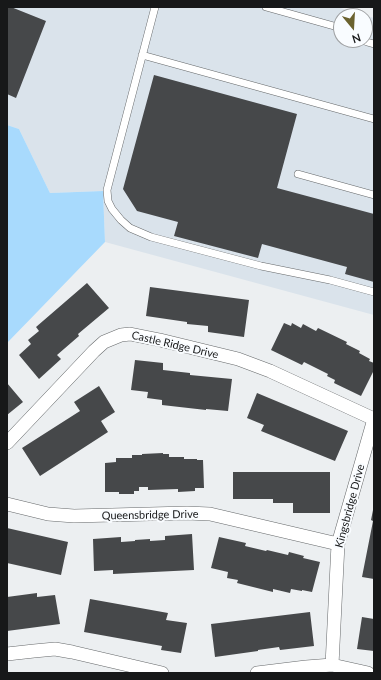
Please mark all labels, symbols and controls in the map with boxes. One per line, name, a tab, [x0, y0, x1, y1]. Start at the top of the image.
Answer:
north arrow	[333, 8, 373, 48]
text: N	[351, 31, 363, 46]
street label: Castle Ridge Drive	[130, 329, 220, 361]
street label: Kingsbridge Drive	[332, 463, 368, 549]
street label: Queensbridge Drive	[101, 508, 199, 522]

